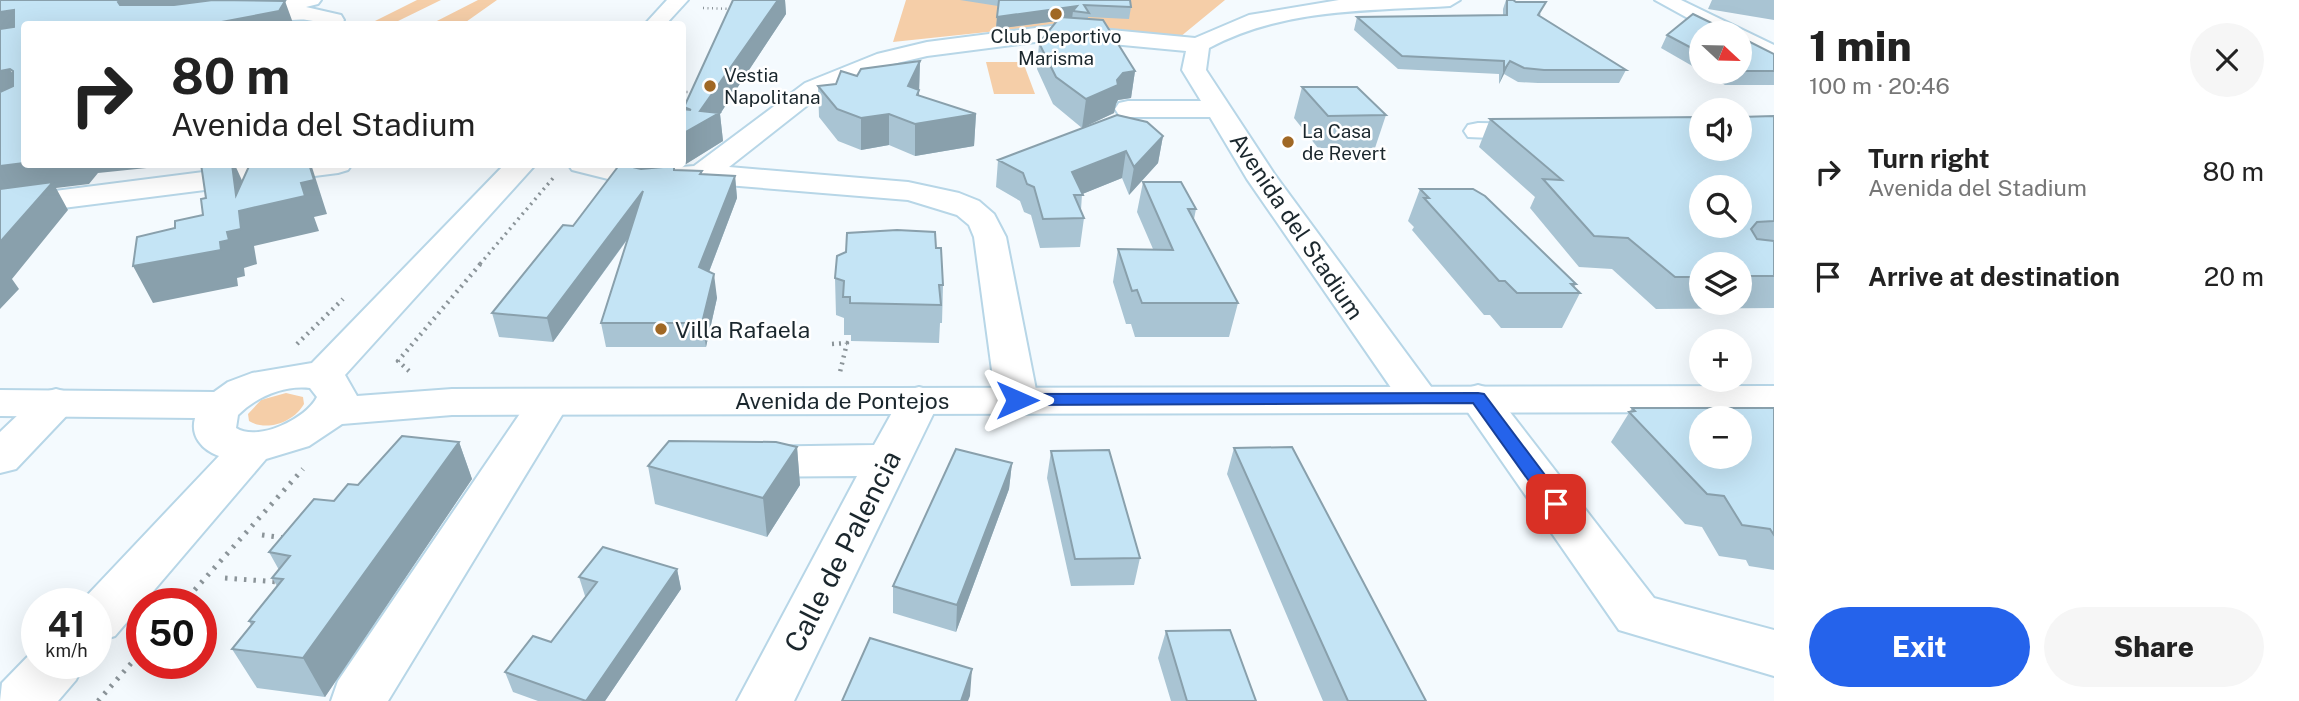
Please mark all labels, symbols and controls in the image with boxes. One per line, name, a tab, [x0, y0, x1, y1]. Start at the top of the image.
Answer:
marker: Club Deportivo Marisma	[1048, 6, 1064, 22]
north arrow	[1689, 21, 1752, 84]
map controls	[1689, 21, 1752, 469]
text: 1 min	[1809, 21, 1912, 70]
button: close	[2190, 23, 2264, 97]
place label: Club Deportivo Marisma	[991, 25, 1121, 69]
text: 80 m	[171, 47, 290, 105]
icon: right	[56, 49, 147, 140]
place label: Vestia Napolitana	[724, 64, 820, 108]
text: 100 m · 20:46	[1809, 72, 1950, 99]
marker: Vestia Napolitana	[702, 78, 718, 94]
button: sound	[1689, 98, 1752, 161]
text: Avenida del Stadium	[171, 106, 475, 143]
place label: La Casa de Revert	[1302, 120, 1386, 164]
street label: Avenida del Stadium	[1225, 128, 1369, 324]
marker: La Casa de Revert	[1280, 134, 1296, 150]
text: Turn right	[1868, 143, 1990, 174]
icon: right	[1809, 153, 1847, 191]
text: 80 m	[2203, 156, 2264, 187]
text: Avenida del Stadium	[1868, 174, 2087, 201]
button: search	[1689, 175, 1752, 238]
button: layers	[1689, 252, 1752, 315]
icon: arrive	[1809, 258, 1847, 296]
text: Arrive at destination	[1868, 261, 2120, 292]
text: 20 m	[2204, 261, 2264, 292]
place label: Villa Rafaela	[675, 316, 810, 343]
marker: Villa Rafaela	[653, 321, 669, 337]
button: +	[1689, 329, 1752, 392]
position arrow	[980, 363, 1054, 437]
street label: Avenida de Pontejos	[735, 387, 949, 414]
button: −	[1689, 406, 1752, 469]
street label: Calle de Palencia	[777, 445, 907, 657]
pin	[1526, 474, 1586, 534]
icon: arrive	[1537, 485, 1575, 523]
speed limit sign: 50	[126, 588, 217, 679]
text: 41	[48, 604, 85, 645]
button: Exit	[1809, 607, 2030, 687]
button: Share	[2044, 607, 2264, 687]
text: km/h	[45, 640, 88, 661]

